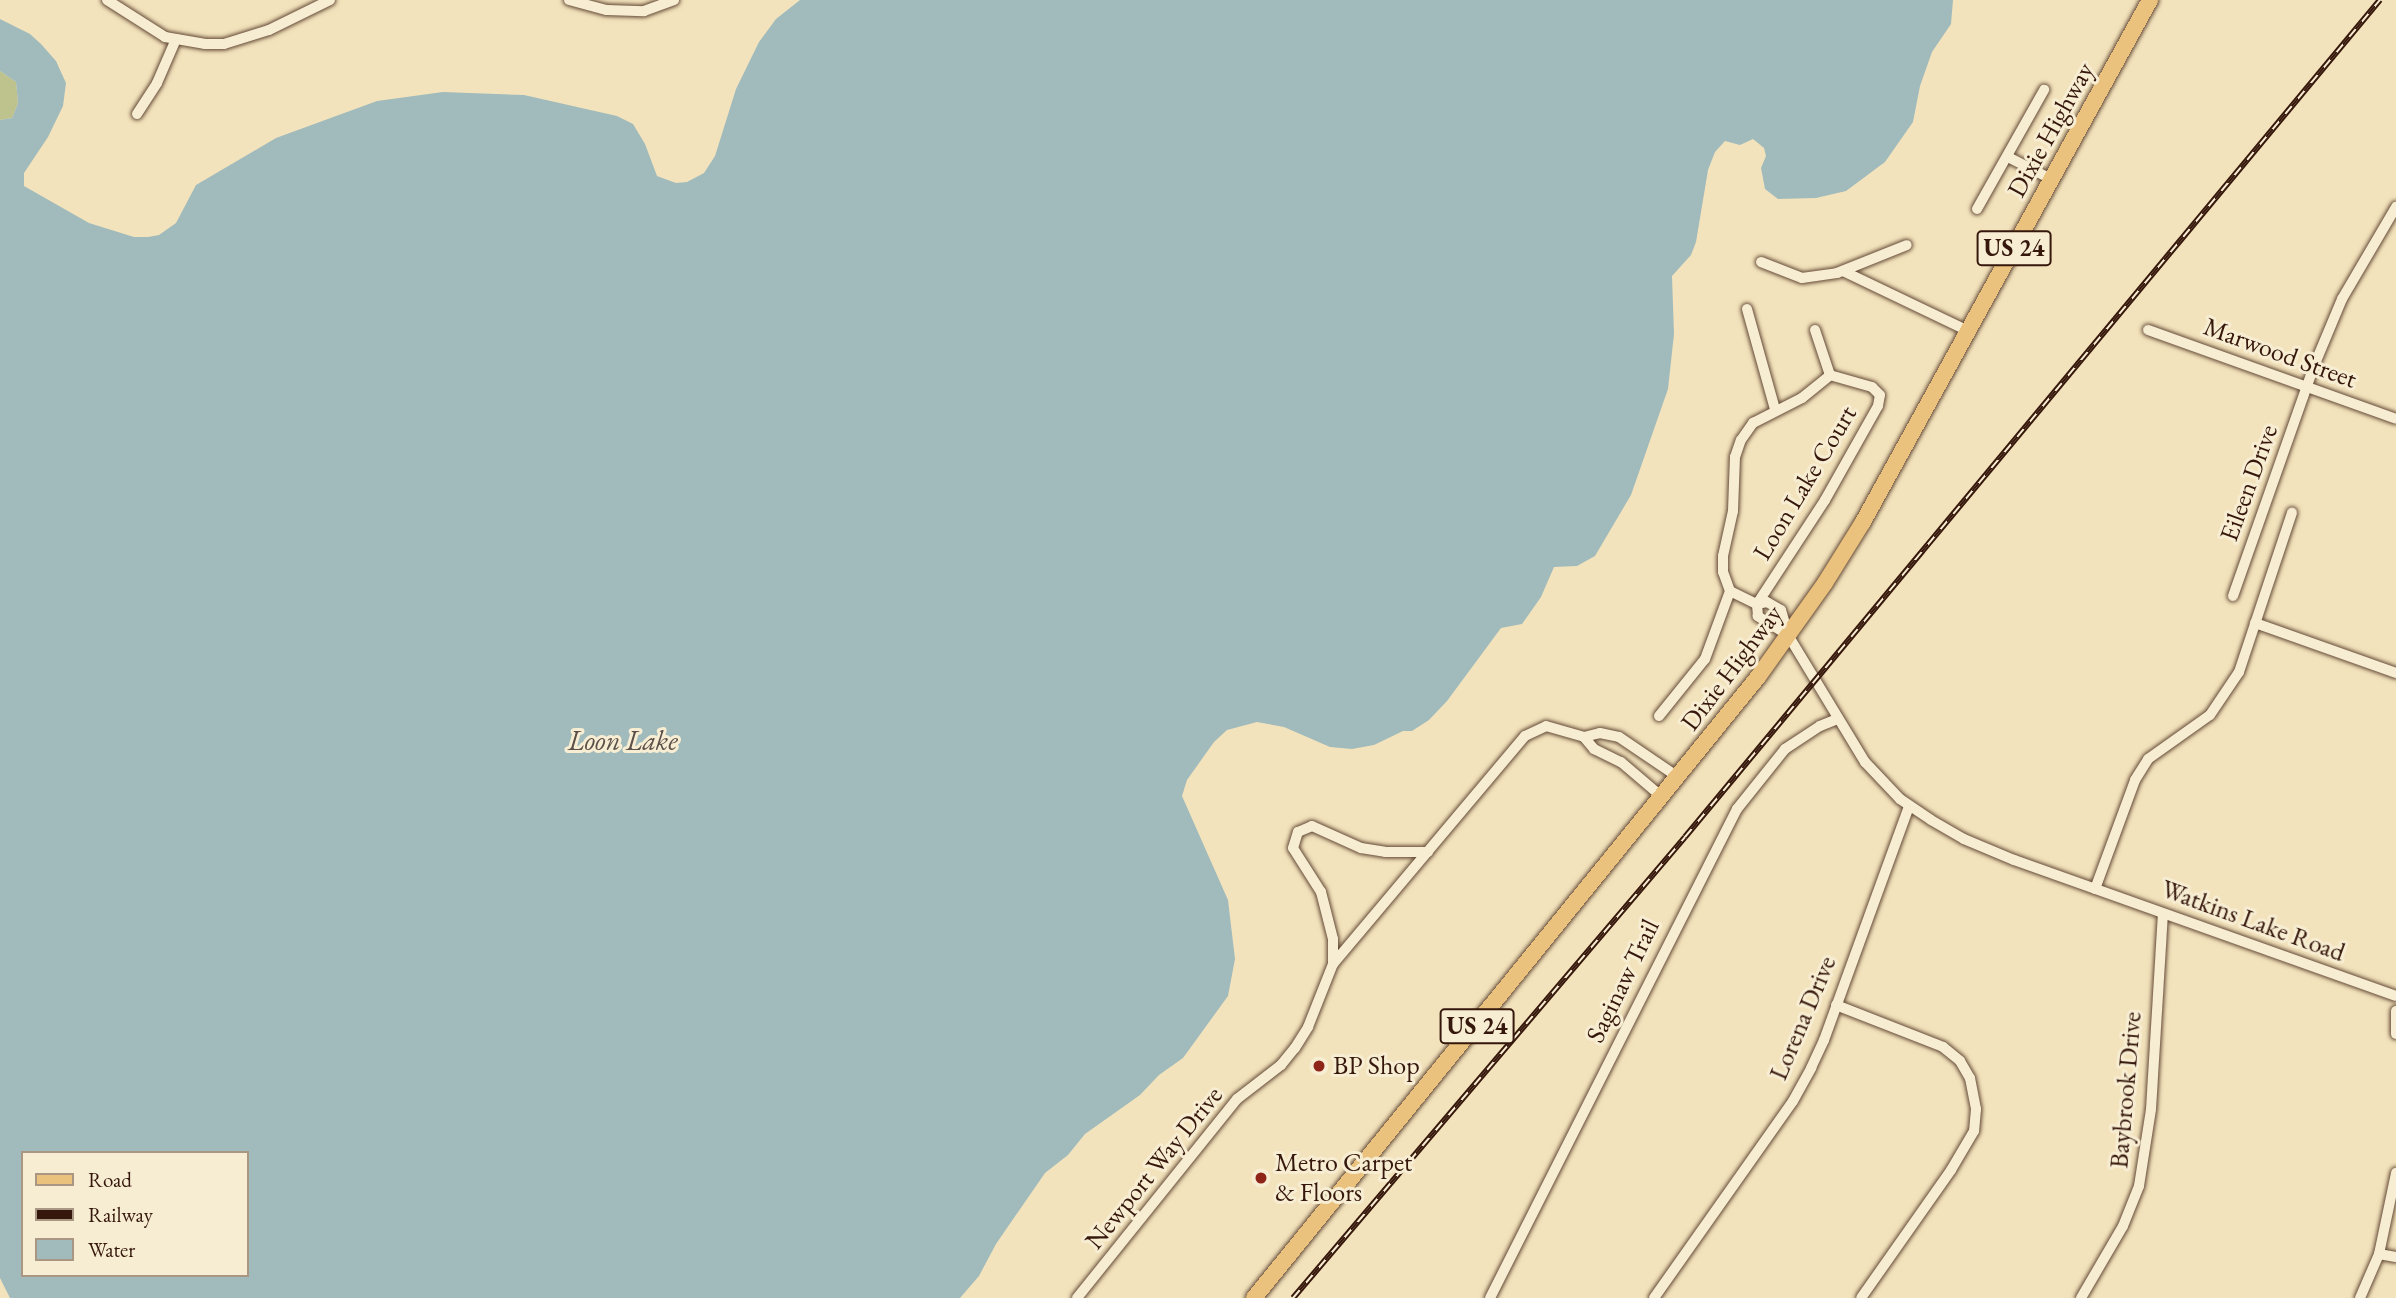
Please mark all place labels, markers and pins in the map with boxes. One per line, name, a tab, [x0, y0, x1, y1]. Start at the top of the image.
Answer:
place label: BP Shop	[1333, 1050, 1420, 1082]
marker: BP Shop	[1311, 1058, 1327, 1074]
place label: Metro Carpet & Floors	[1275, 1147, 1412, 1208]
marker: Metro Carpet & Floors	[1253, 1170, 1269, 1186]

